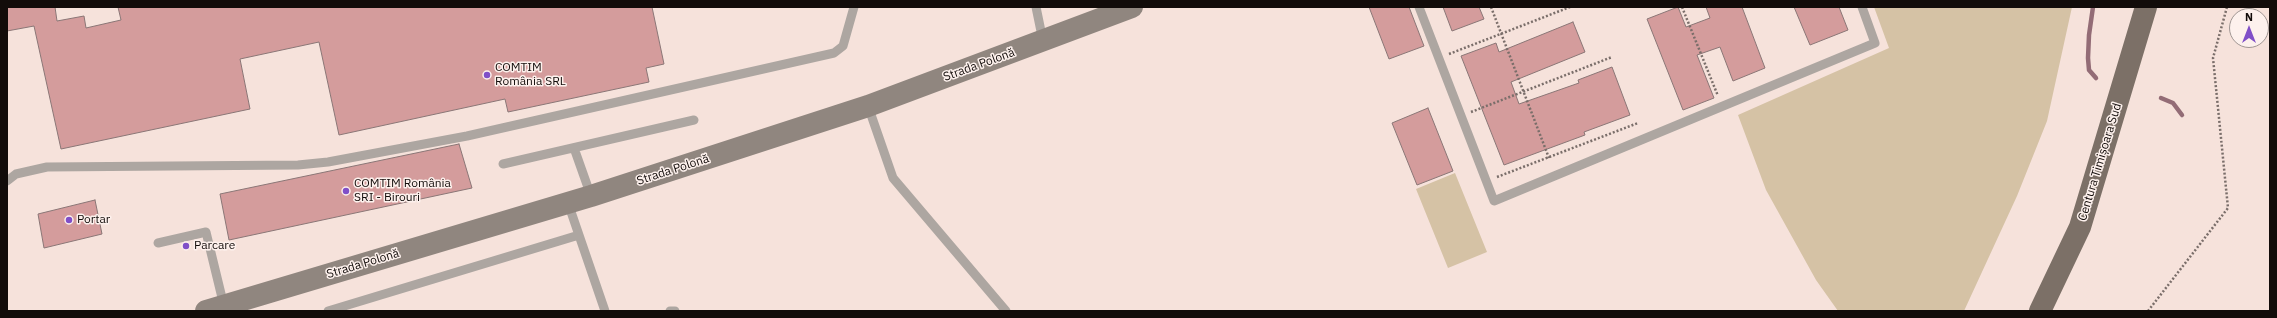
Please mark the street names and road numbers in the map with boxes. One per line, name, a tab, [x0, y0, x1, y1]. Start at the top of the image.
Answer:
street label: Strada Polonă	[941, 45, 1017, 85]
street label: Centura Timișoara Sud	[2075, 101, 2125, 223]
street label: Strada Polonă	[635, 152, 711, 188]
street label: Strada Polonă	[325, 246, 401, 282]

